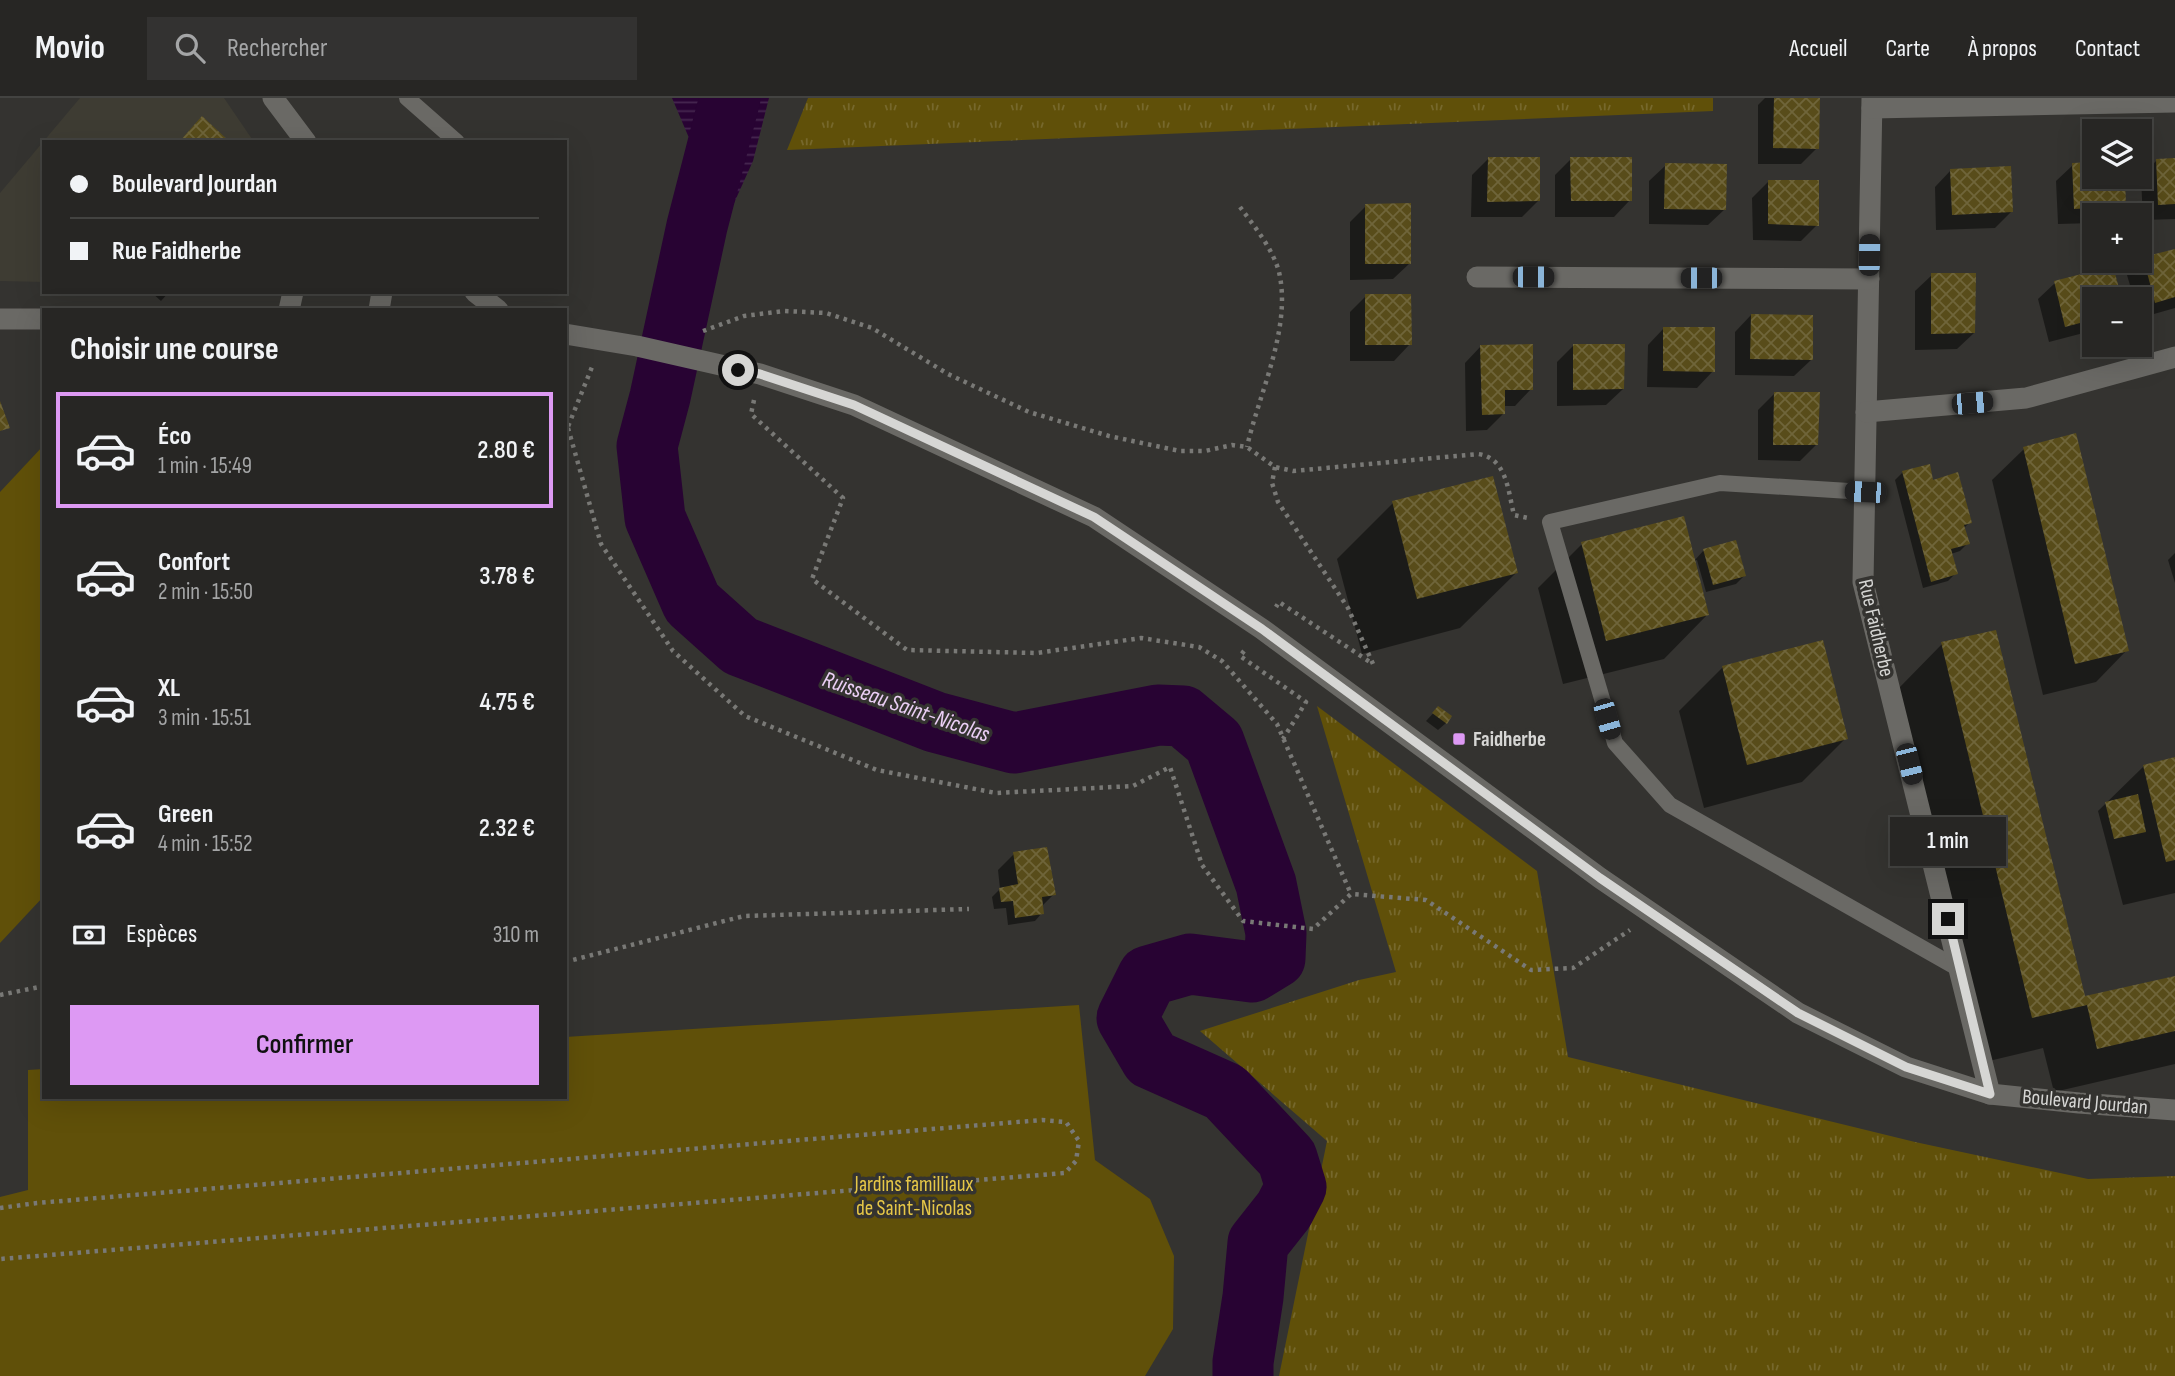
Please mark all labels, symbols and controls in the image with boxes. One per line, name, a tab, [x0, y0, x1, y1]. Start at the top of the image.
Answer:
search box	[147, 17, 637, 80]
text: Movio	[35, 28, 105, 68]
icon: search	[171, 29, 209, 67]
text: Rechercher	[227, 33, 328, 64]
text: Accueil	[1789, 34, 1848, 63]
text: Carte	[1886, 34, 1930, 63]
text: À propos	[1968, 34, 2037, 63]
text: Contact	[2075, 34, 2140, 63]
map controls	[2082, 119, 2152, 357]
button: layers	[2082, 119, 2152, 189]
text: Boulevard Jourdan	[112, 169, 277, 200]
button: +	[2082, 203, 2152, 273]
car	[1859, 234, 1880, 276]
text: Rue Faidherbe	[112, 236, 241, 267]
car	[1513, 267, 1555, 288]
car	[1681, 268, 1723, 289]
button: −	[2082, 287, 2152, 357]
text: Choisir une course	[70, 330, 279, 369]
route start	[722, 354, 754, 386]
car	[1951, 391, 1994, 415]
icon: car	[74, 419, 137, 482]
text: Éco	[158, 421, 191, 452]
text: 2.80 €	[477, 435, 535, 466]
text: 1 min · 15:49	[158, 452, 252, 480]
car	[1844, 480, 1887, 504]
icon: car	[74, 545, 137, 608]
text: Confort	[158, 547, 230, 578]
text: 3.78 €	[479, 561, 535, 592]
street label: Rue Faidherbe	[1853, 577, 1899, 679]
text: 2 min · 15:50	[158, 578, 253, 606]
water label: Ruisseau Saint-Nicolas	[819, 665, 993, 749]
icon: car	[74, 671, 137, 734]
text: XL	[158, 673, 180, 704]
text: 4.75 €	[480, 687, 535, 718]
car	[1592, 696, 1623, 742]
text: 3 min · 15:51	[158, 704, 251, 732]
place label: Faidherbe	[1473, 727, 1546, 752]
marker: Faidherbe	[1451, 731, 1467, 747]
car	[1894, 741, 1925, 787]
icon: car	[74, 797, 137, 860]
text: Green	[158, 799, 213, 830]
text: 2.32 €	[479, 813, 535, 844]
callout: 1 min	[1890, 818, 2006, 866]
text: 1 min	[1927, 827, 1969, 855]
text: 4 min · 15:52	[158, 830, 252, 858]
route end	[1932, 903, 1964, 935]
icon: cash	[70, 916, 108, 954]
text: Espèces	[126, 919, 197, 950]
text: 310 m	[493, 921, 539, 949]
button: Confirmer	[70, 1005, 539, 1085]
street label: Boulevard Jourdan	[2021, 1084, 2149, 1120]
park label: Jardins familliaux de Saint-Nicolas	[854, 1172, 974, 1221]

